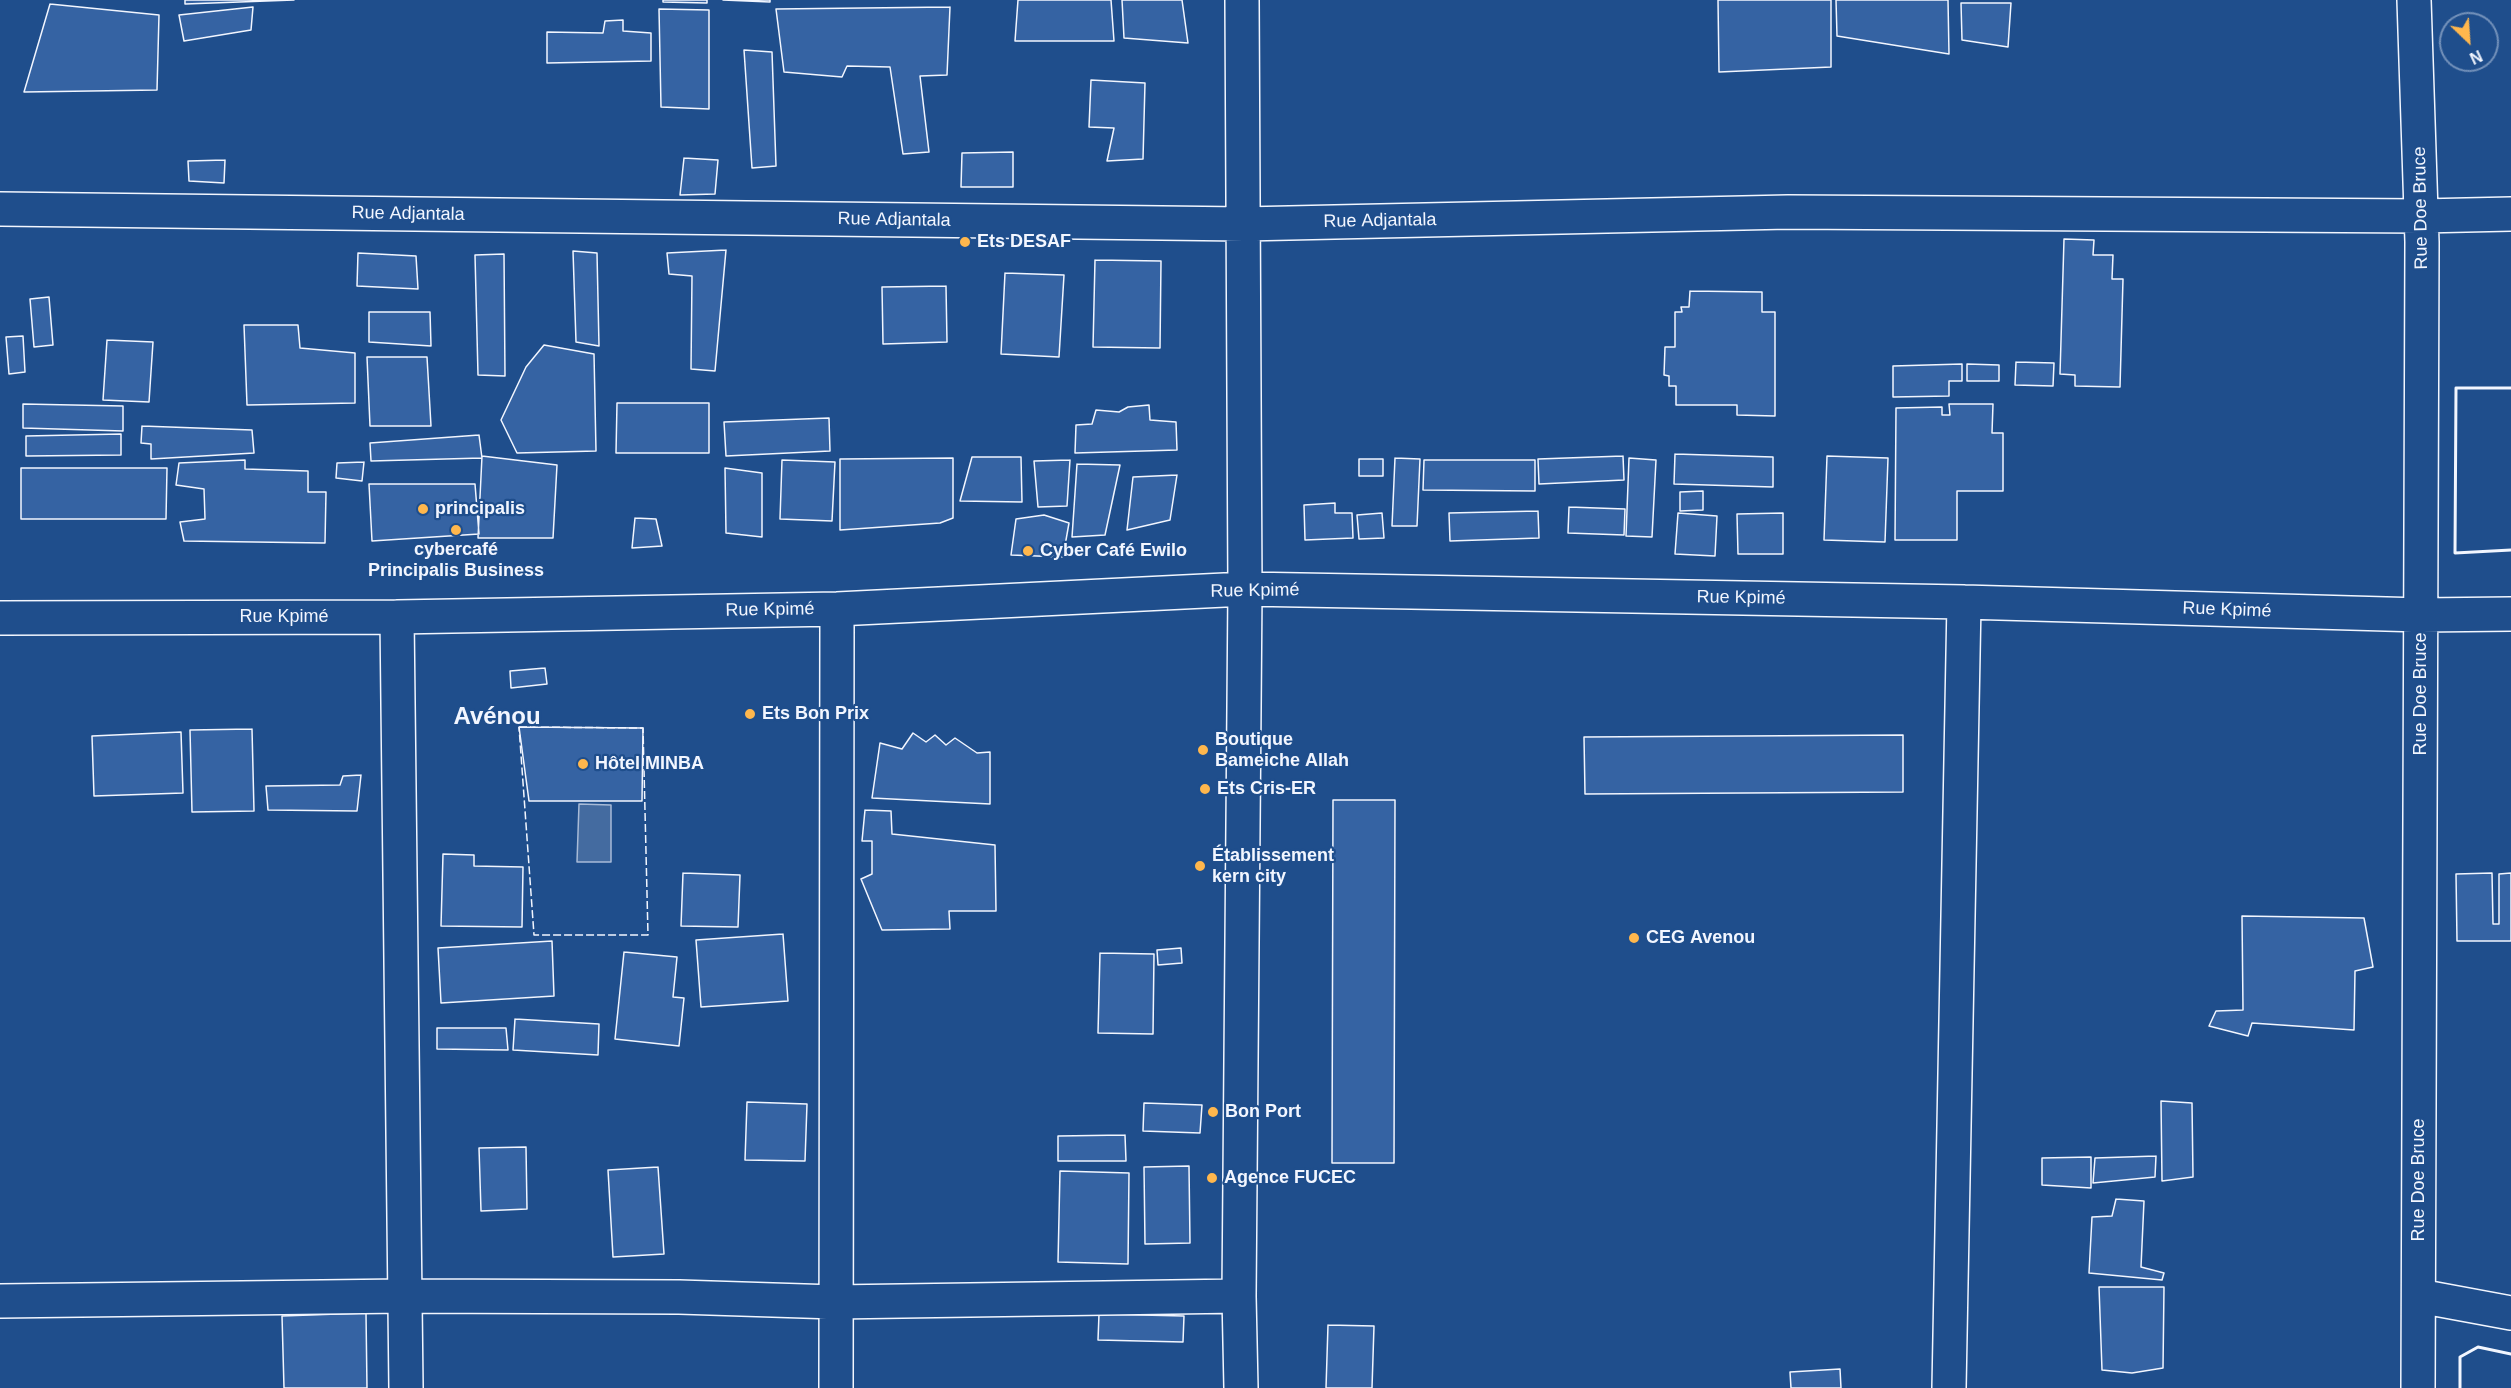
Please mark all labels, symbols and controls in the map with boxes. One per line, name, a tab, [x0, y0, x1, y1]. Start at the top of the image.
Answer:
north arrow	[2439, 12, 2499, 72]
text: N	[2467, 47, 2485, 67]
street label: Rue Doe Bruce	[2409, 146, 2433, 270]
street label: Rue Adjantala	[351, 202, 465, 226]
street label: Rue Adjantala	[837, 208, 951, 232]
street label: Rue Adjantala	[1323, 209, 1437, 233]
place label: Ets DESAF	[977, 231, 1071, 253]
marker: Ets DESAF	[958, 235, 972, 249]
place label: principalis	[435, 498, 525, 520]
marker: principalis	[416, 502, 430, 516]
marker: cybercafé Principalis Business	[449, 523, 463, 537]
place label: cybercafé Principalis Business	[368, 539, 544, 582]
place label: Cyber Café Ewilo	[1040, 540, 1187, 562]
marker: Cyber Café Ewilo	[1021, 544, 1035, 558]
street label: Rue Kpimé	[1210, 579, 1300, 603]
street label: Rue Kpimé	[1696, 586, 1786, 610]
street label: Rue Kpimé	[725, 598, 815, 622]
street label: Rue Kpimé	[2182, 598, 2272, 622]
street label: Rue Kpimé	[239, 606, 329, 628]
street label: Rue Doe Bruce	[2410, 632, 2432, 756]
district label: Avénou	[453, 703, 541, 731]
place label: Ets Bon Prix	[762, 703, 869, 725]
marker: Ets Bon Prix	[743, 707, 757, 721]
place label: Boutique Bameiche Allah	[1215, 729, 1349, 771]
marker: Boutique Bameiche Allah	[1196, 743, 1210, 757]
place label: Hôtel MINBA	[595, 753, 704, 775]
marker: Hôtel MINBA	[576, 757, 590, 771]
place label: Ets Cris-ER	[1217, 778, 1316, 800]
marker: Ets Cris-ER	[1198, 782, 1212, 796]
place label: Établissement kern city	[1212, 845, 1334, 888]
marker: Établissement kern city	[1193, 859, 1207, 873]
place label: CEG Avenou	[1646, 927, 1755, 949]
marker: CEG Avenou	[1627, 931, 1641, 945]
place label: Bon Port	[1225, 1101, 1301, 1123]
marker: Bon Port	[1206, 1105, 1220, 1119]
street label: Rue Doe Bruce	[2408, 1118, 2430, 1242]
place label: Agence FUCEC	[1224, 1167, 1356, 1189]
marker: Agence FUCEC	[1205, 1171, 1219, 1185]

